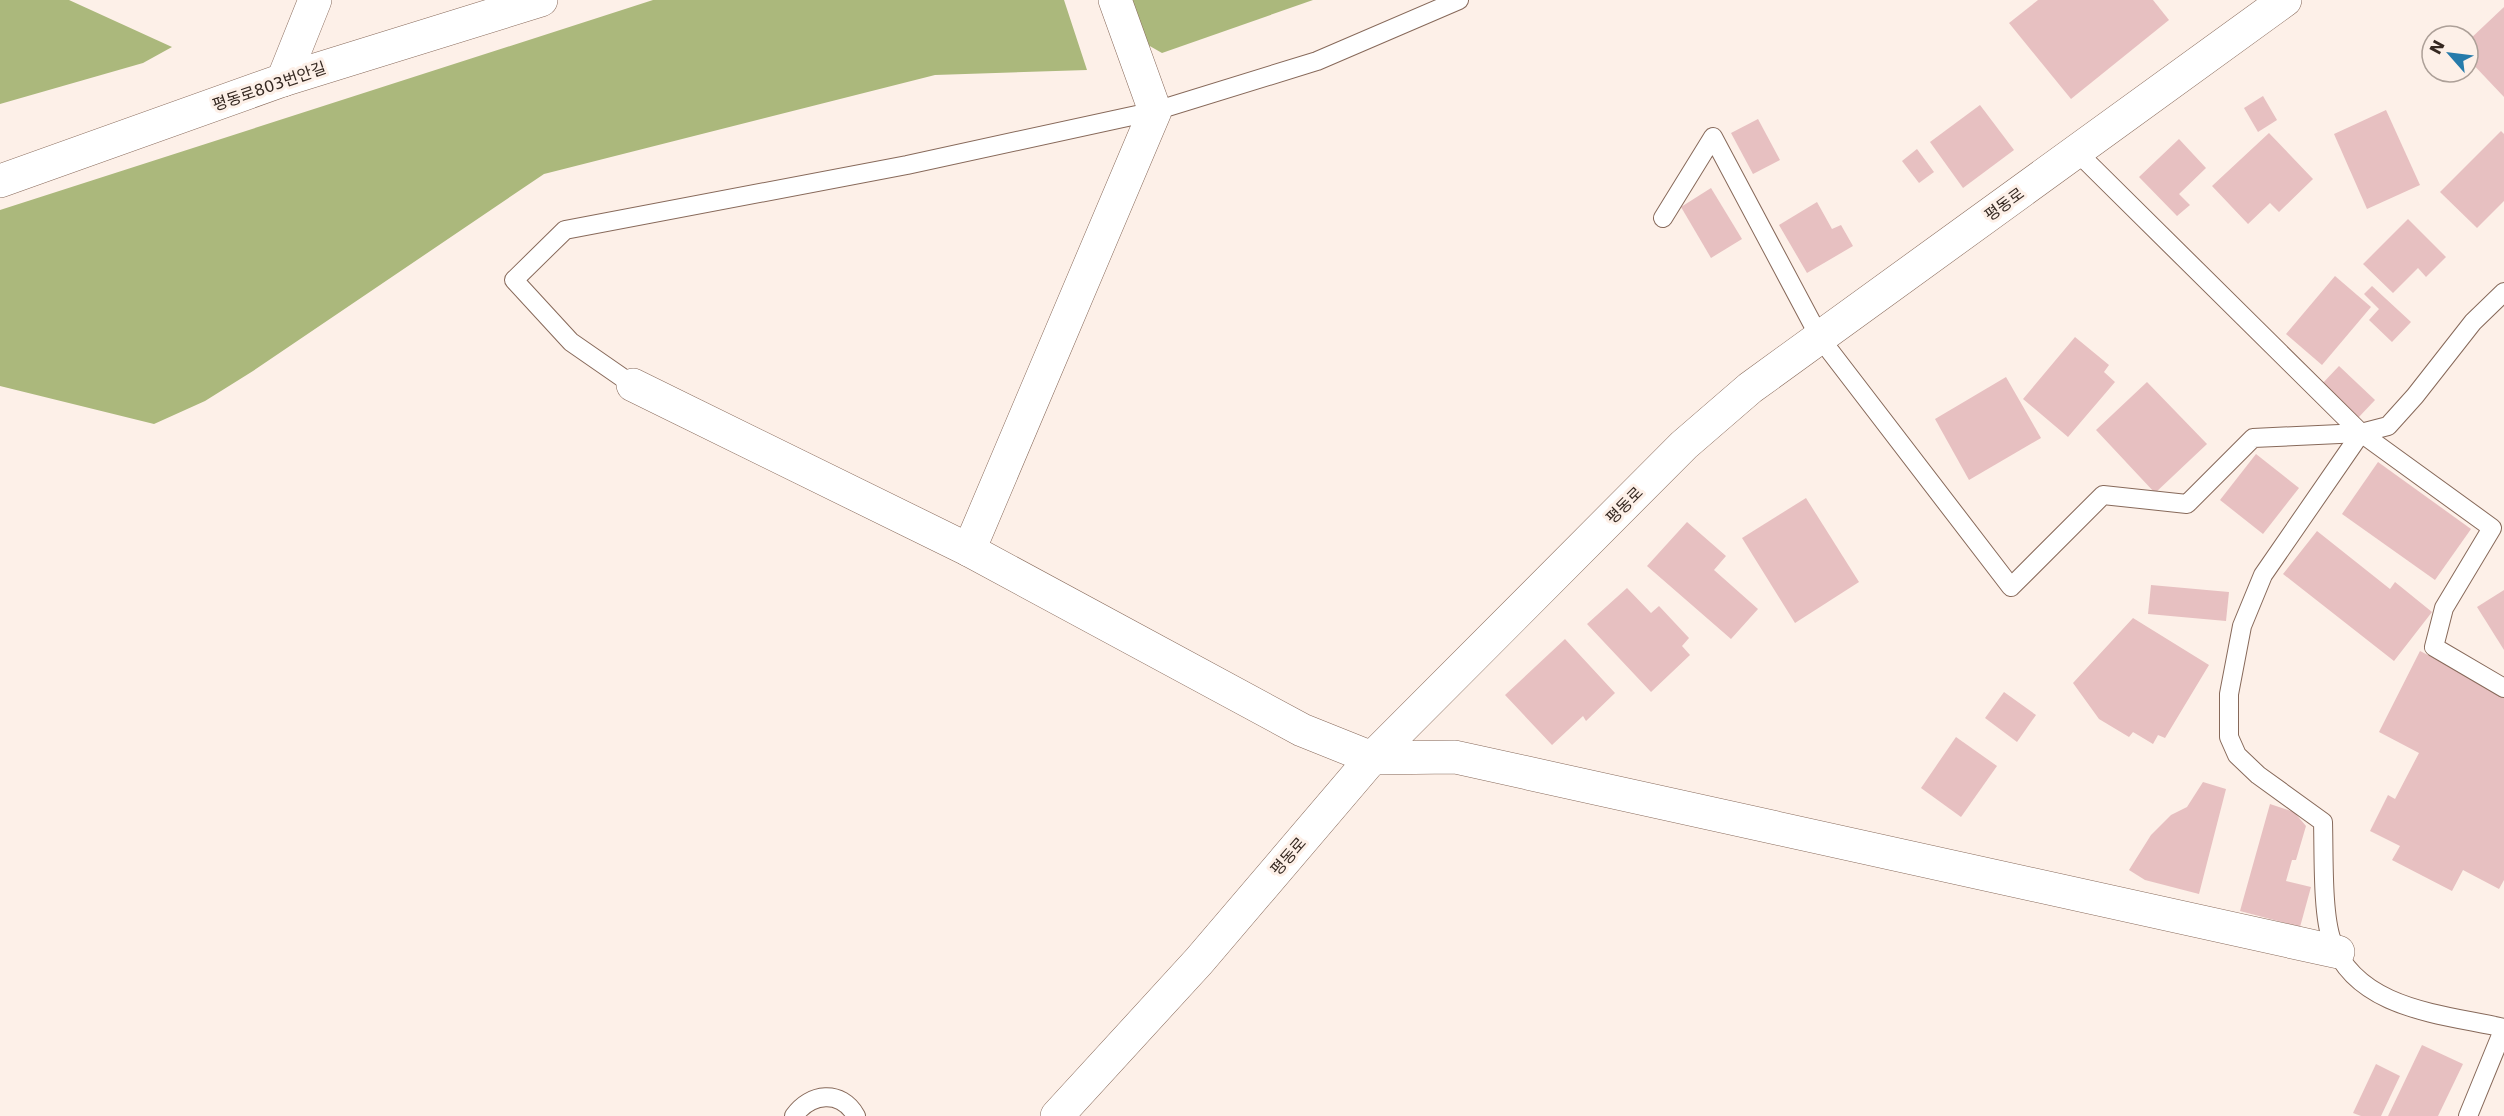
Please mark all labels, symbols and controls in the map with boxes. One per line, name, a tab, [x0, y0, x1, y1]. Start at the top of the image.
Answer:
north arrow	[2420, 24, 2480, 84]
text: N	[2426, 37, 2449, 58]
street label: 평동로803번안길	[210, 58, 328, 115]
street label: 평동로	[1981, 184, 2028, 225]
street label: 평동로	[1602, 483, 1647, 528]
street label: 평동로	[1267, 833, 1310, 879]

